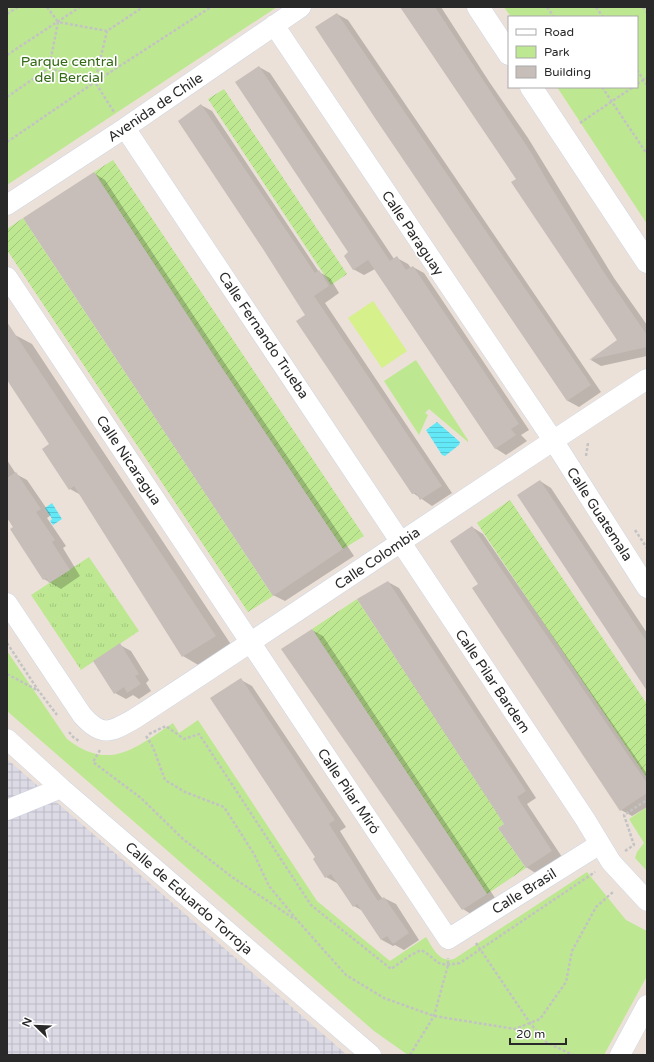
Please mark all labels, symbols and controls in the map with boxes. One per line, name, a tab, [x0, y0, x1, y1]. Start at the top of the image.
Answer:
legend	[508, 16, 638, 88]
text: Road	[544, 25, 574, 39]
text: Park	[544, 45, 570, 59]
park label: Parque central del Bercial	[21, 53, 117, 86]
text: Building	[544, 65, 591, 79]
street label: Avenida de Chile	[104, 69, 206, 146]
street label: Calle Paraguay	[378, 188, 448, 279]
street label: Calle Fernando Trueba	[215, 269, 312, 402]
street label: Calle Nicaragua	[92, 412, 165, 508]
street label: Calle Guatemala	[563, 464, 636, 564]
street label: Calle Colombia	[331, 524, 423, 593]
street label: Calle Pilar Bardem	[452, 626, 534, 736]
street label: Calle Pilar Miró	[314, 745, 384, 837]
street label: Calle de Eduardo Torroja	[121, 838, 256, 958]
street label: Calle Brasil	[489, 865, 560, 918]
north arrow	[16, 1006, 56, 1046]
text: N	[20, 1016, 35, 1029]
scale bar	[510, 1020, 566, 1046]
text: 20 m	[516, 1027, 545, 1041]

